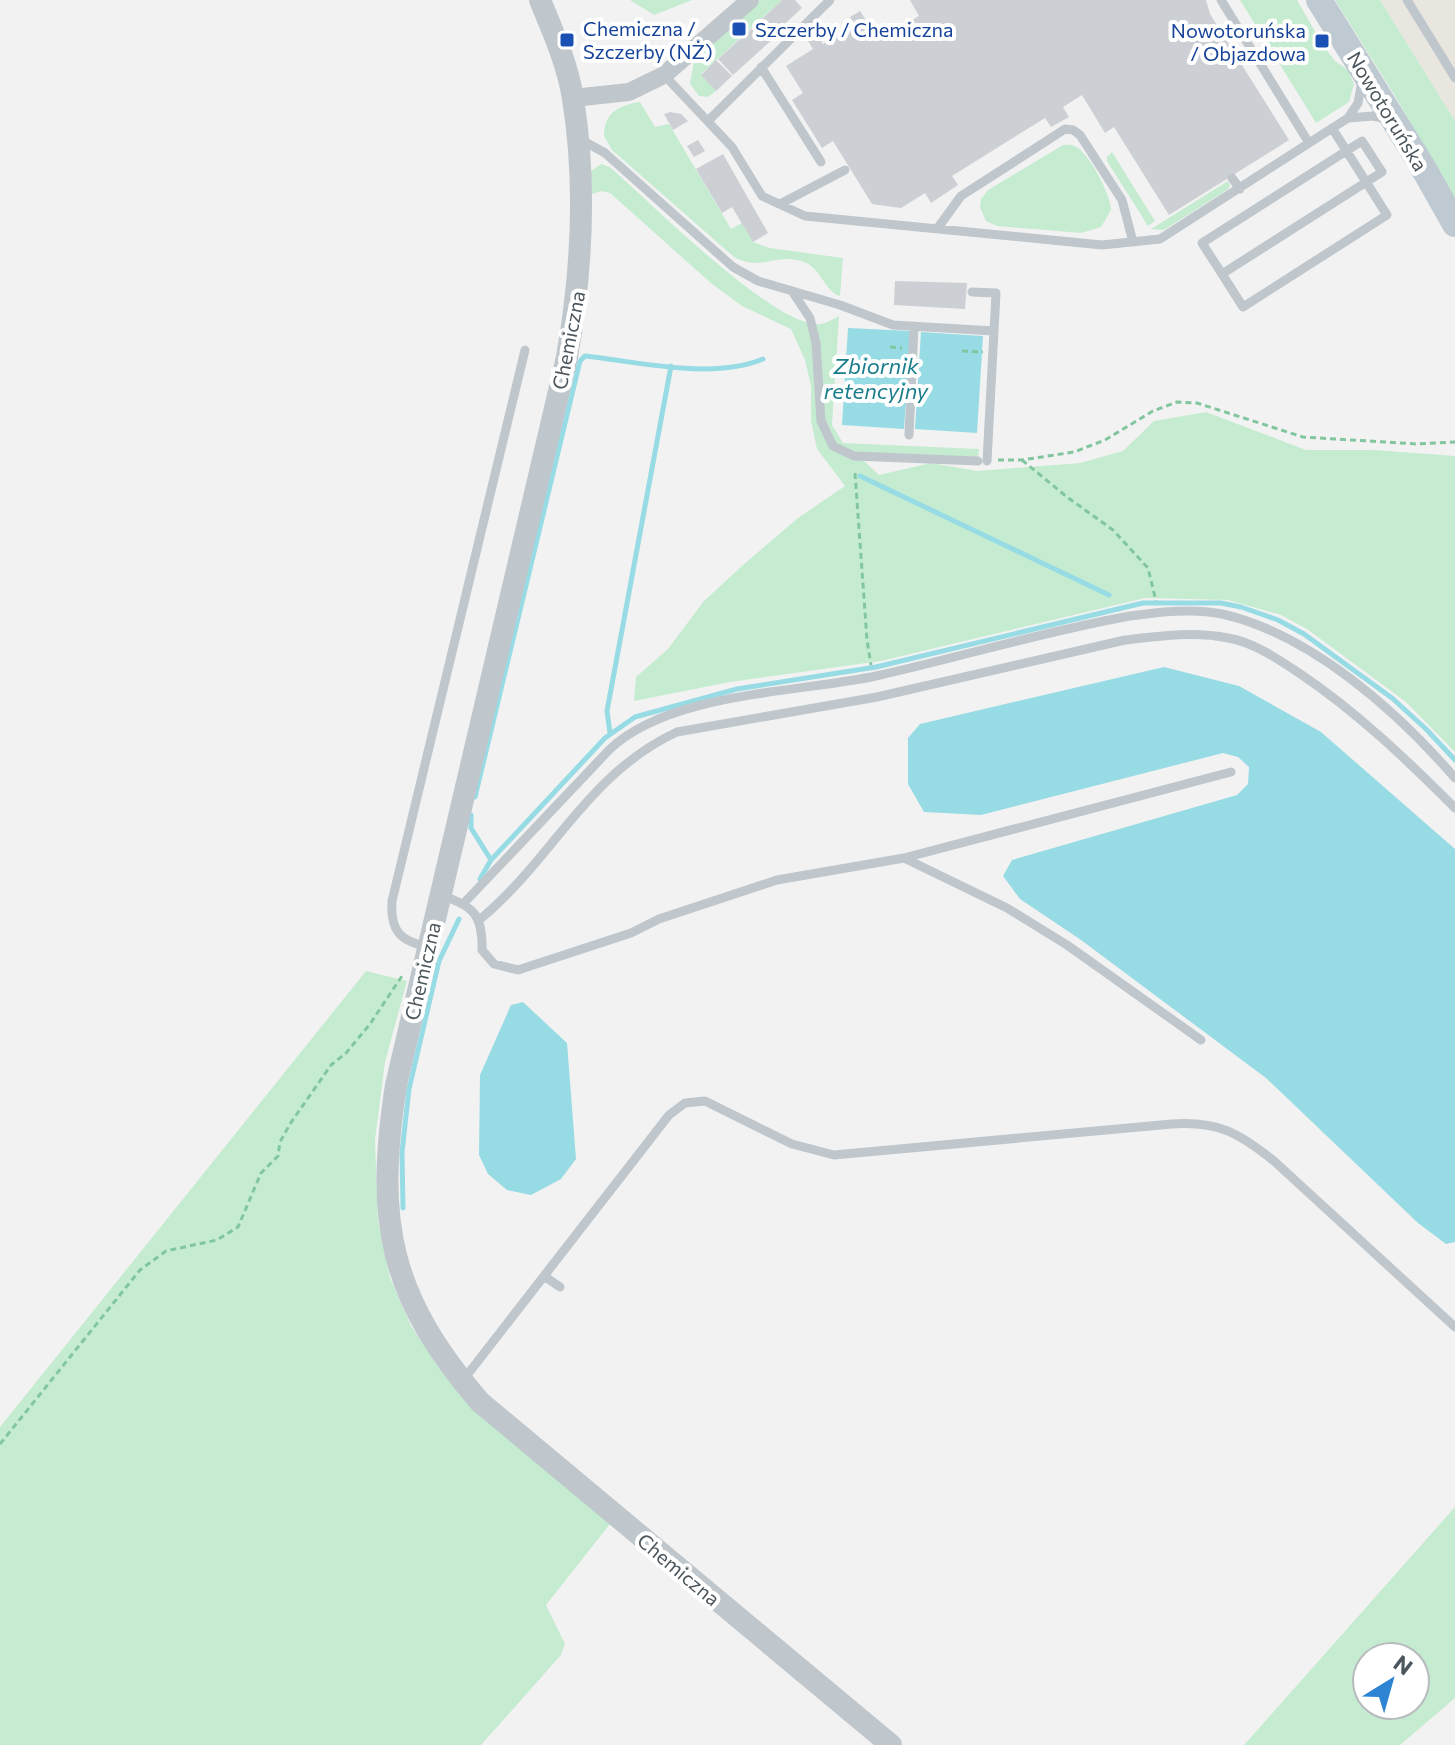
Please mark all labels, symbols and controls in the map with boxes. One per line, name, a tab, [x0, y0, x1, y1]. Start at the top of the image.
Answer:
place label: Chemiczna / Szczerby (NŻ)	[583, 16, 713, 63]
place label: Szczerby / Chemiczna	[755, 17, 954, 41]
place label: Nowotoruńska / Objazdowa	[1171, 18, 1306, 65]
marker: Szczerby / Chemiczna	[730, 20, 748, 38]
marker: Chemiczna / Szczerby (NŻ)	[558, 31, 576, 49]
marker: Nowotoruńska / Objazdowa	[1313, 32, 1331, 50]
street label: Nowotoruńska	[1343, 47, 1433, 175]
street label: Chemiczna	[547, 289, 589, 391]
water label: Zbiornik retencyjny	[824, 352, 929, 404]
street label: Chemiczna	[399, 920, 445, 1022]
street label: Chemiczna	[633, 1528, 725, 1610]
north arrow	[1351, 1641, 1431, 1721]
text: N	[1389, 1649, 1418, 1680]

